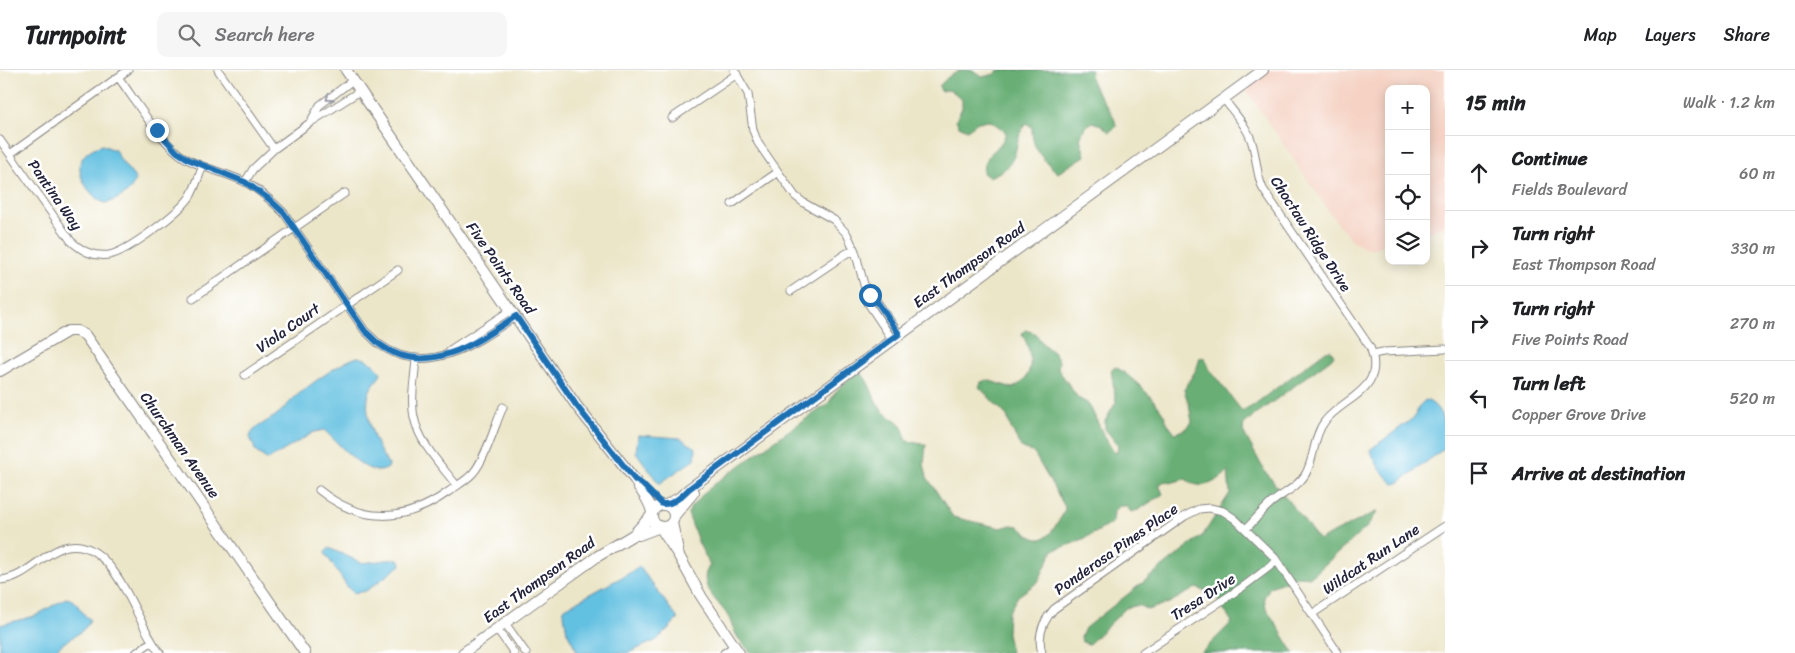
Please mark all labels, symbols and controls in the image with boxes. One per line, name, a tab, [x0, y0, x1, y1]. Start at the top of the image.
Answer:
search box	[157, 12, 507, 57]
text: Turnpoint	[25, 14, 127, 56]
text: Search here	[215, 18, 315, 51]
text: Map	[1584, 19, 1617, 51]
text: Layers	[1645, 19, 1696, 51]
text: Share	[1724, 19, 1770, 51]
icon: search	[175, 21, 203, 49]
text: 15 min	[1465, 84, 1526, 122]
map controls	[1385, 85, 1430, 265]
button: +	[1385, 85, 1430, 130]
text: Walk · 1.2 km	[1683, 88, 1775, 117]
one-way arrow	[325, 92, 335, 101]
route end	[146, 119, 169, 142]
button: −	[1385, 130, 1430, 175]
text: Continue	[1512, 142, 1588, 175]
street label: Pantina Way	[21, 154, 89, 236]
icon: ahead	[1465, 159, 1493, 187]
text: 60 m	[1739, 159, 1775, 188]
street label: Choctaw Ridge Drive	[1264, 171, 1358, 297]
button: locate	[1385, 175, 1430, 220]
text: Fields Boulevard	[1512, 175, 1627, 204]
street label: East Thompson Road	[907, 214, 1032, 315]
street label: Five Points Road	[459, 216, 543, 321]
text: Turn right	[1512, 217, 1594, 250]
button: layers	[1385, 220, 1430, 265]
icon: right	[1465, 234, 1493, 262]
text: 330 m	[1731, 234, 1775, 263]
text: East Thompson Road	[1512, 250, 1655, 279]
route start	[859, 284, 882, 307]
text: Turn right	[1512, 292, 1594, 325]
street label: Viola Court	[250, 296, 326, 360]
icon: right	[1465, 309, 1493, 337]
text: 270 m	[1730, 309, 1775, 338]
text: Five Points Road	[1512, 325, 1628, 354]
text: Turn left	[1512, 367, 1585, 400]
icon: left	[1465, 384, 1493, 412]
text: 520 m	[1729, 384, 1775, 413]
street label: Churchman Avenue	[133, 386, 227, 504]
text: Copper Grove Drive	[1512, 400, 1646, 429]
text: Arrive at destination	[1512, 457, 1685, 490]
icon: arrive	[1465, 459, 1493, 487]
street label: Ponderosa Pines Place	[1048, 496, 1184, 602]
street label: Wildcat Run Lane	[1317, 517, 1425, 601]
street label: East Thompson Road	[477, 529, 602, 630]
street label: Tresa Drive	[1165, 566, 1241, 628]

